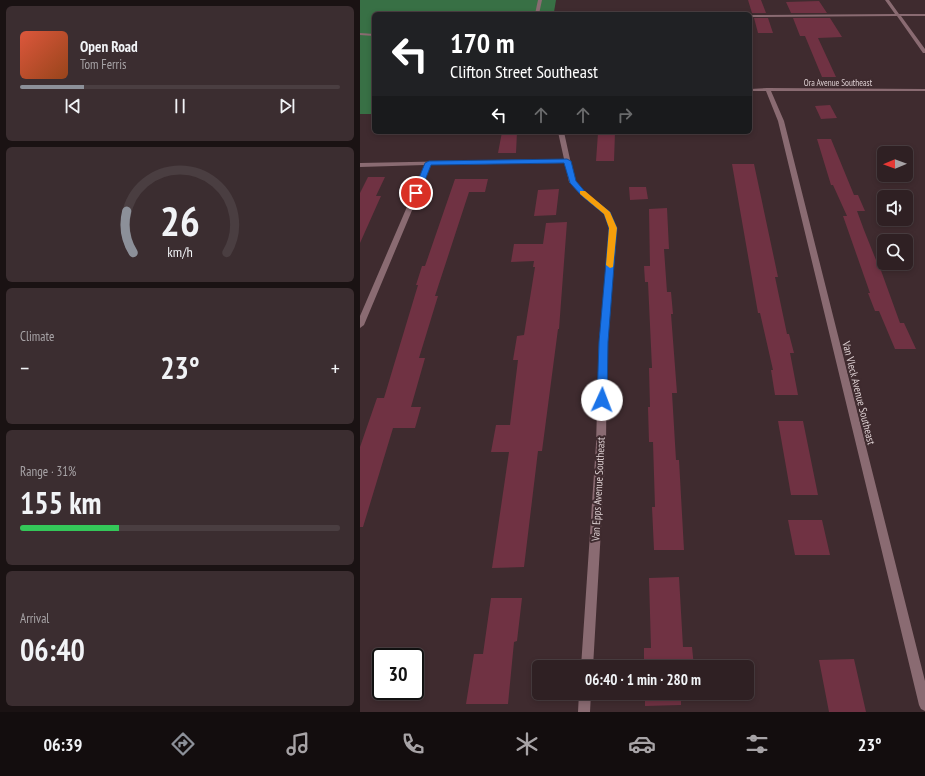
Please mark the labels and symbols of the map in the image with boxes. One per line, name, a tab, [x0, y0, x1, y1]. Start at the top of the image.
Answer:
street label: Ora Avenue Southeast	[804, 77, 873, 88]
north arrow	[877, 146, 913, 182]
pin	[399, 176, 433, 210]
street label: Van Vleck Avenue Southeast	[839, 339, 879, 446]
position arrow	[581, 379, 623, 421]
street label: Van Epps Avenue Southeast	[588, 437, 608, 542]
speed limit sign: 30	[372, 648, 424, 700]

